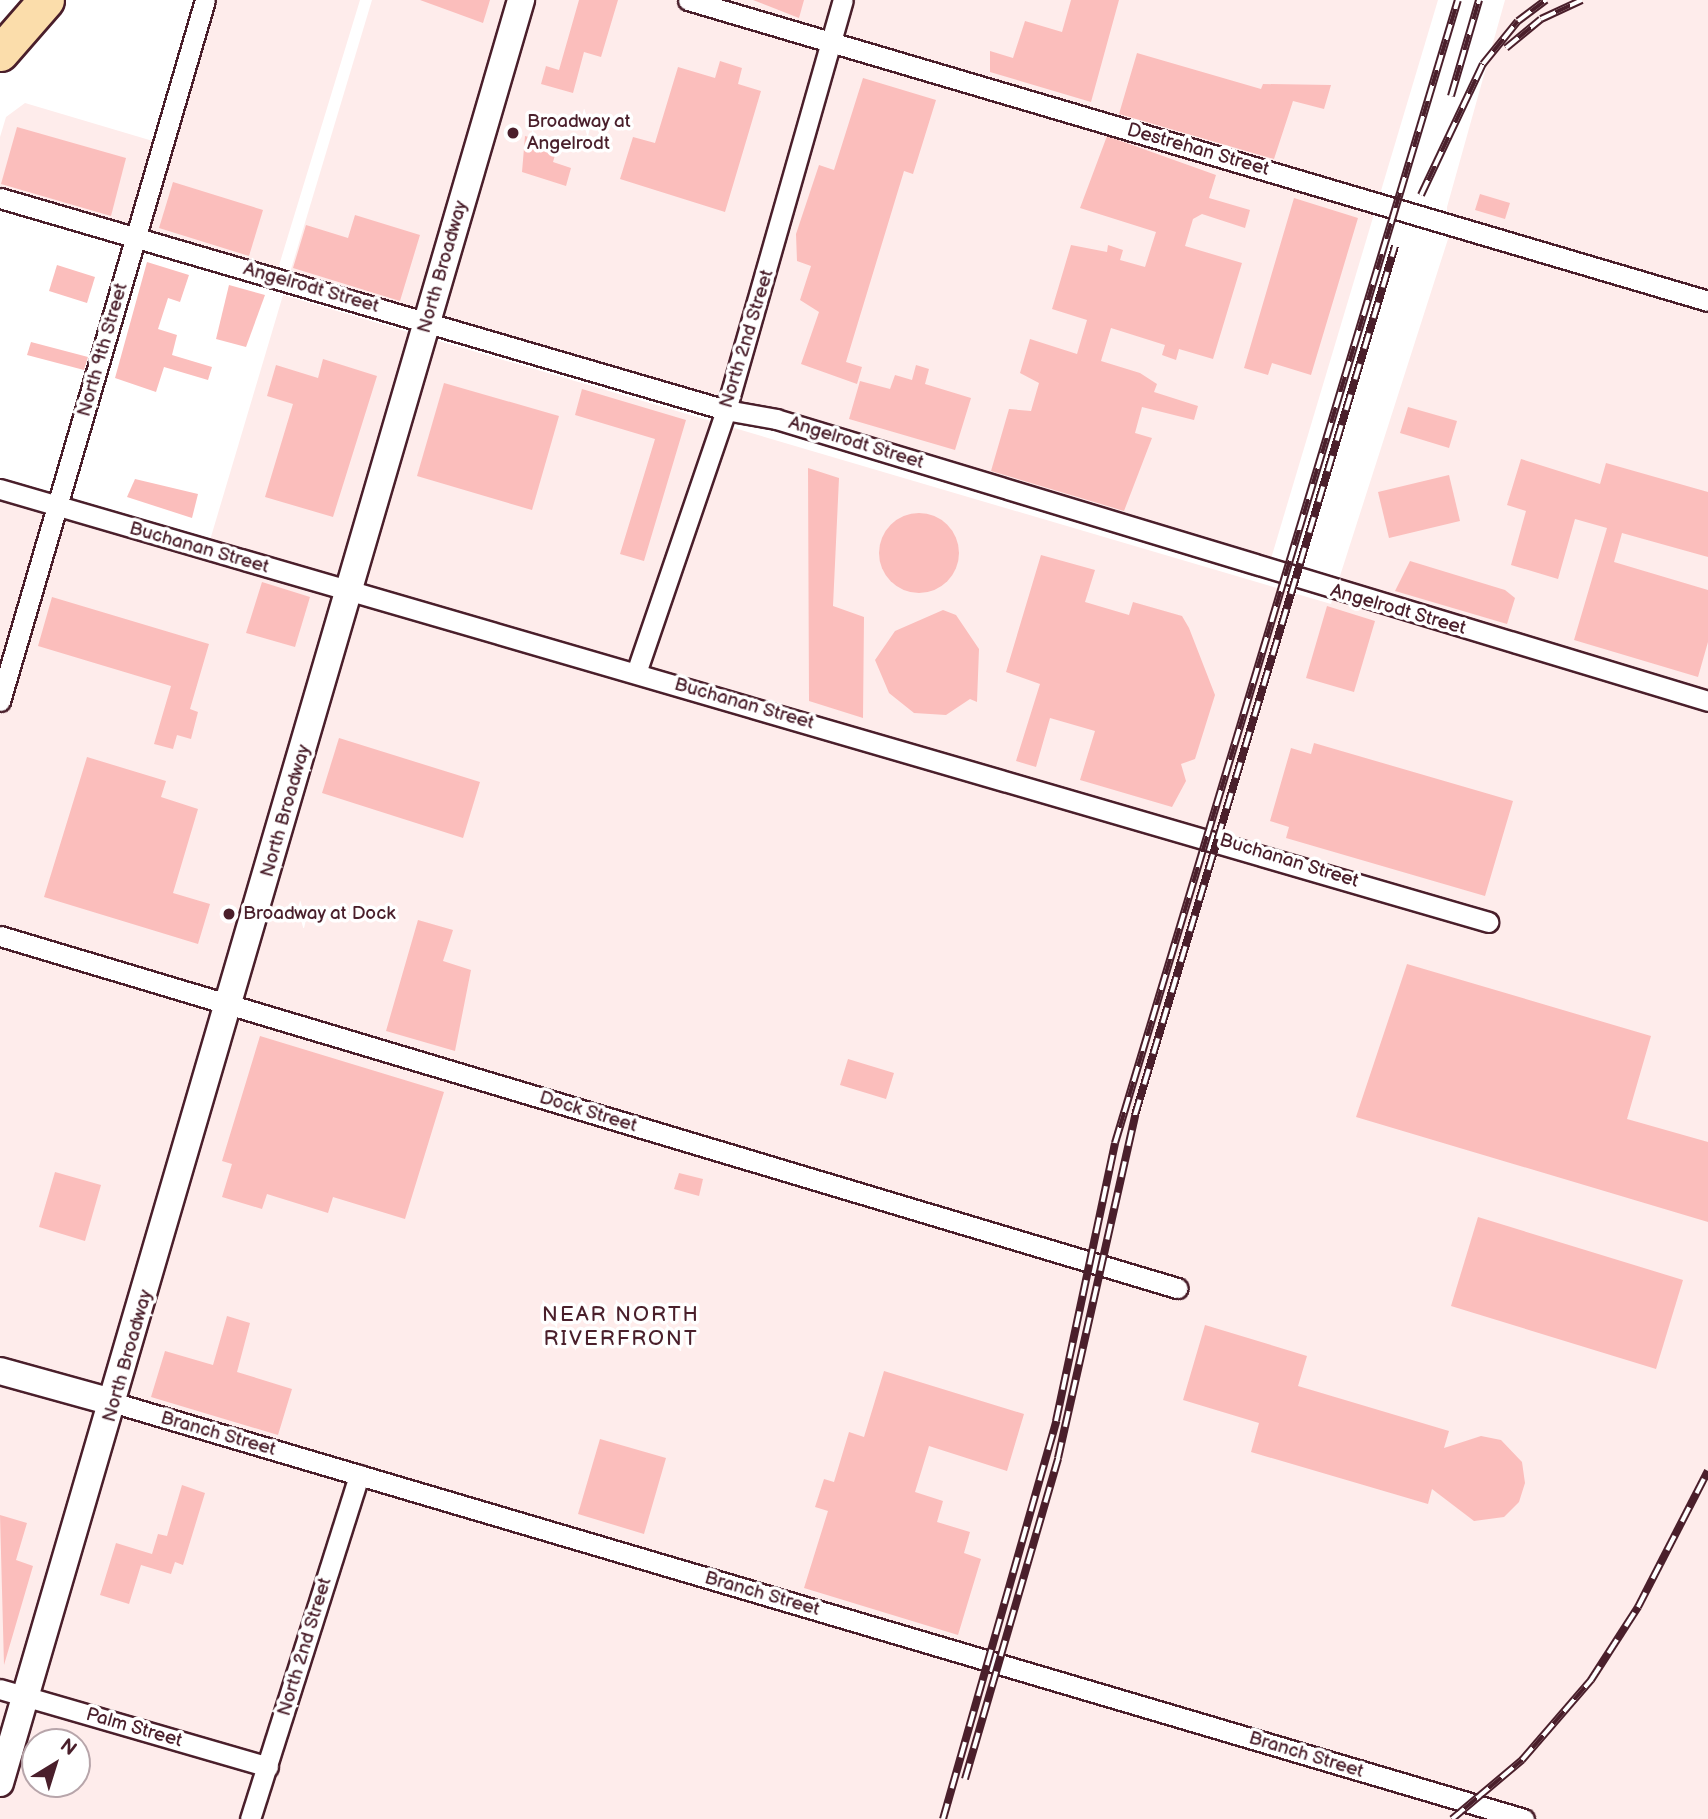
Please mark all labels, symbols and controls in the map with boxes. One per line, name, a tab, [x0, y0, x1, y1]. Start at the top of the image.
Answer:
place label: Broadway at Angelrodt	[527, 111, 632, 155]
street label: Destrehan Street	[1124, 119, 1272, 181]
marker: Broadway at Angelrodt	[505, 125, 521, 141]
street label: North Broadway	[413, 198, 473, 336]
street label: Angelrodt Street	[241, 258, 381, 318]
street label: North 2nd Street	[715, 267, 779, 411]
street label: North 9th Street	[73, 280, 133, 420]
street label: Angelrodt Street	[786, 412, 926, 474]
street label: Buchanan Street	[126, 517, 272, 579]
street label: Angelrodt Street	[1328, 580, 1468, 640]
street label: Buchanan Street	[671, 673, 817, 735]
street label: North Broadway	[256, 742, 316, 880]
street label: Buchanan Street	[1217, 829, 1361, 893]
place label: Broadway at Dock	[243, 903, 397, 925]
marker: Broadway at Dock	[221, 906, 237, 922]
street label: Dock Street	[536, 1086, 640, 1138]
street label: North Broadway	[98, 1287, 158, 1425]
district label: NEAR NORTH RIVERFRONT	[543, 1302, 699, 1352]
street label: Branch Street	[158, 1407, 278, 1461]
street label: Branch Street	[702, 1567, 822, 1621]
street label: North 2nd Street	[273, 1575, 337, 1719]
street label: Palm Street	[83, 1703, 185, 1753]
street label: Branch Street	[1246, 1727, 1366, 1783]
north arrow	[21, 1728, 91, 1798]
text: N	[55, 1734, 81, 1761]

